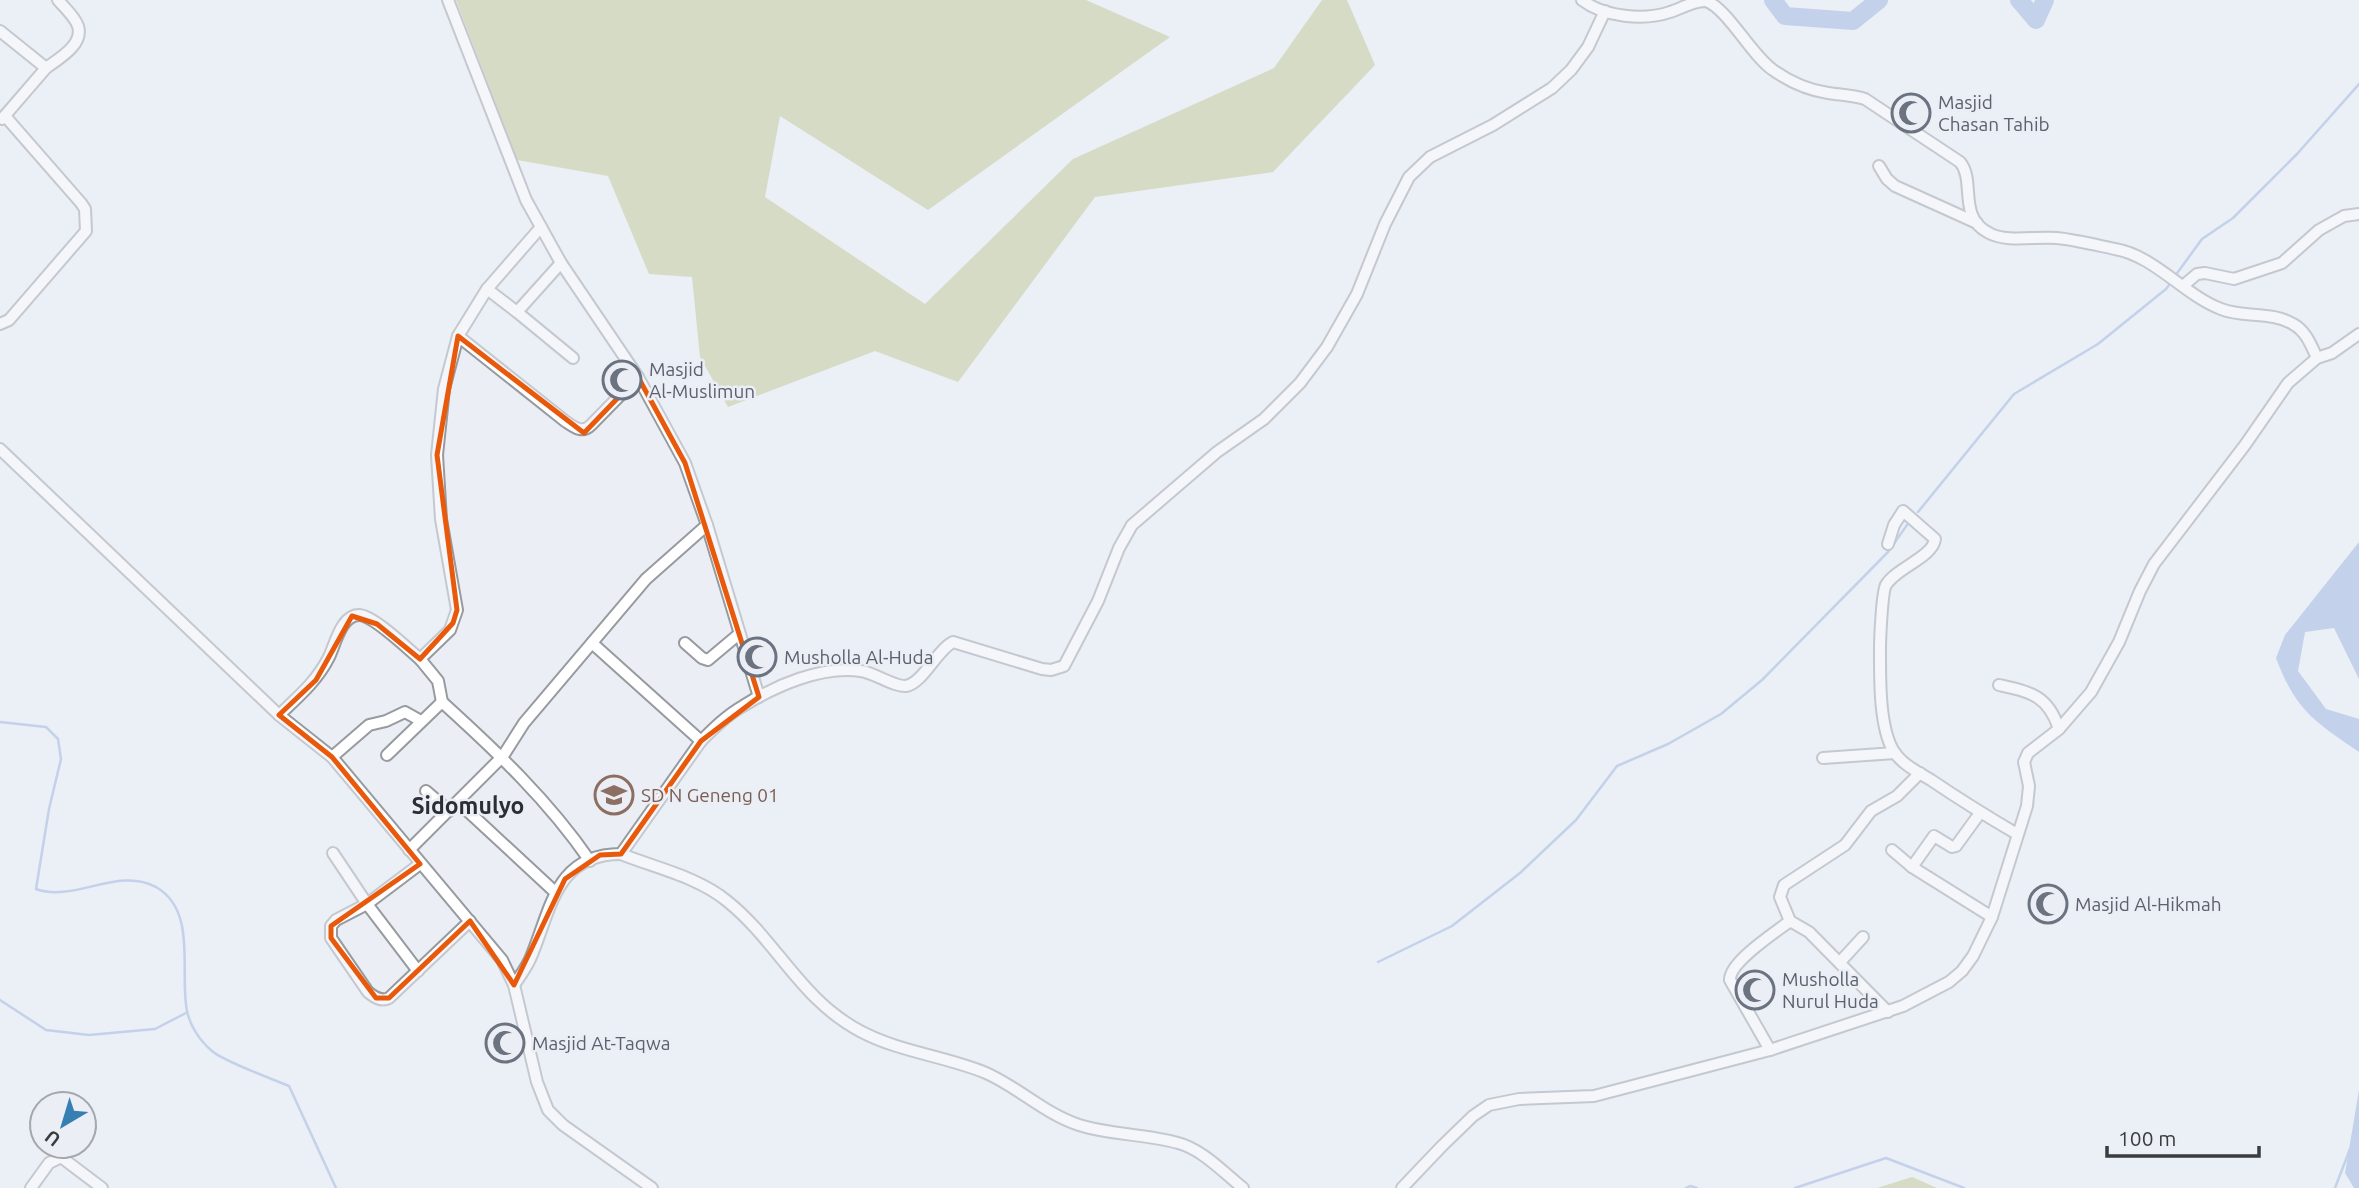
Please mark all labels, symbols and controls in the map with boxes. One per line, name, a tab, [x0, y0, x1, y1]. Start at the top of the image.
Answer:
place label: Masjid Chasan Tahib	[1938, 91, 2050, 135]
mosque icon: Masjid Chasan Tahib	[1890, 92, 1932, 134]
place label: Masjid Al-Muslimun	[649, 358, 755, 402]
mosque icon: Masjid Al-Muslimun	[601, 359, 643, 401]
mosque icon: Musholla Al-Huda	[736, 636, 778, 678]
place label: Musholla Al-Huda	[784, 646, 933, 668]
school or university icon: SD N Geneng 01	[593, 774, 635, 816]
place label: SD N Geneng 01	[641, 784, 779, 806]
district label: Sidomulyo	[412, 793, 524, 818]
mosque icon: Masjid Al-Hikmah	[2027, 883, 2069, 925]
place label: Masjid Al-Hikmah	[2075, 893, 2222, 915]
place label: Musholla Nurul Huda	[1782, 968, 1879, 1012]
mosque icon: Musholla Nurul Huda	[1734, 969, 1776, 1011]
mosque icon: Masjid At-Taqwa	[484, 1022, 526, 1064]
place label: Masjid At-Taqwa	[532, 1032, 670, 1054]
north arrow	[28, 1090, 98, 1160]
scale bar	[2107, 1114, 2259, 1158]
text: U	[41, 1126, 65, 1151]
text: 100 m	[2118, 1126, 2176, 1150]

